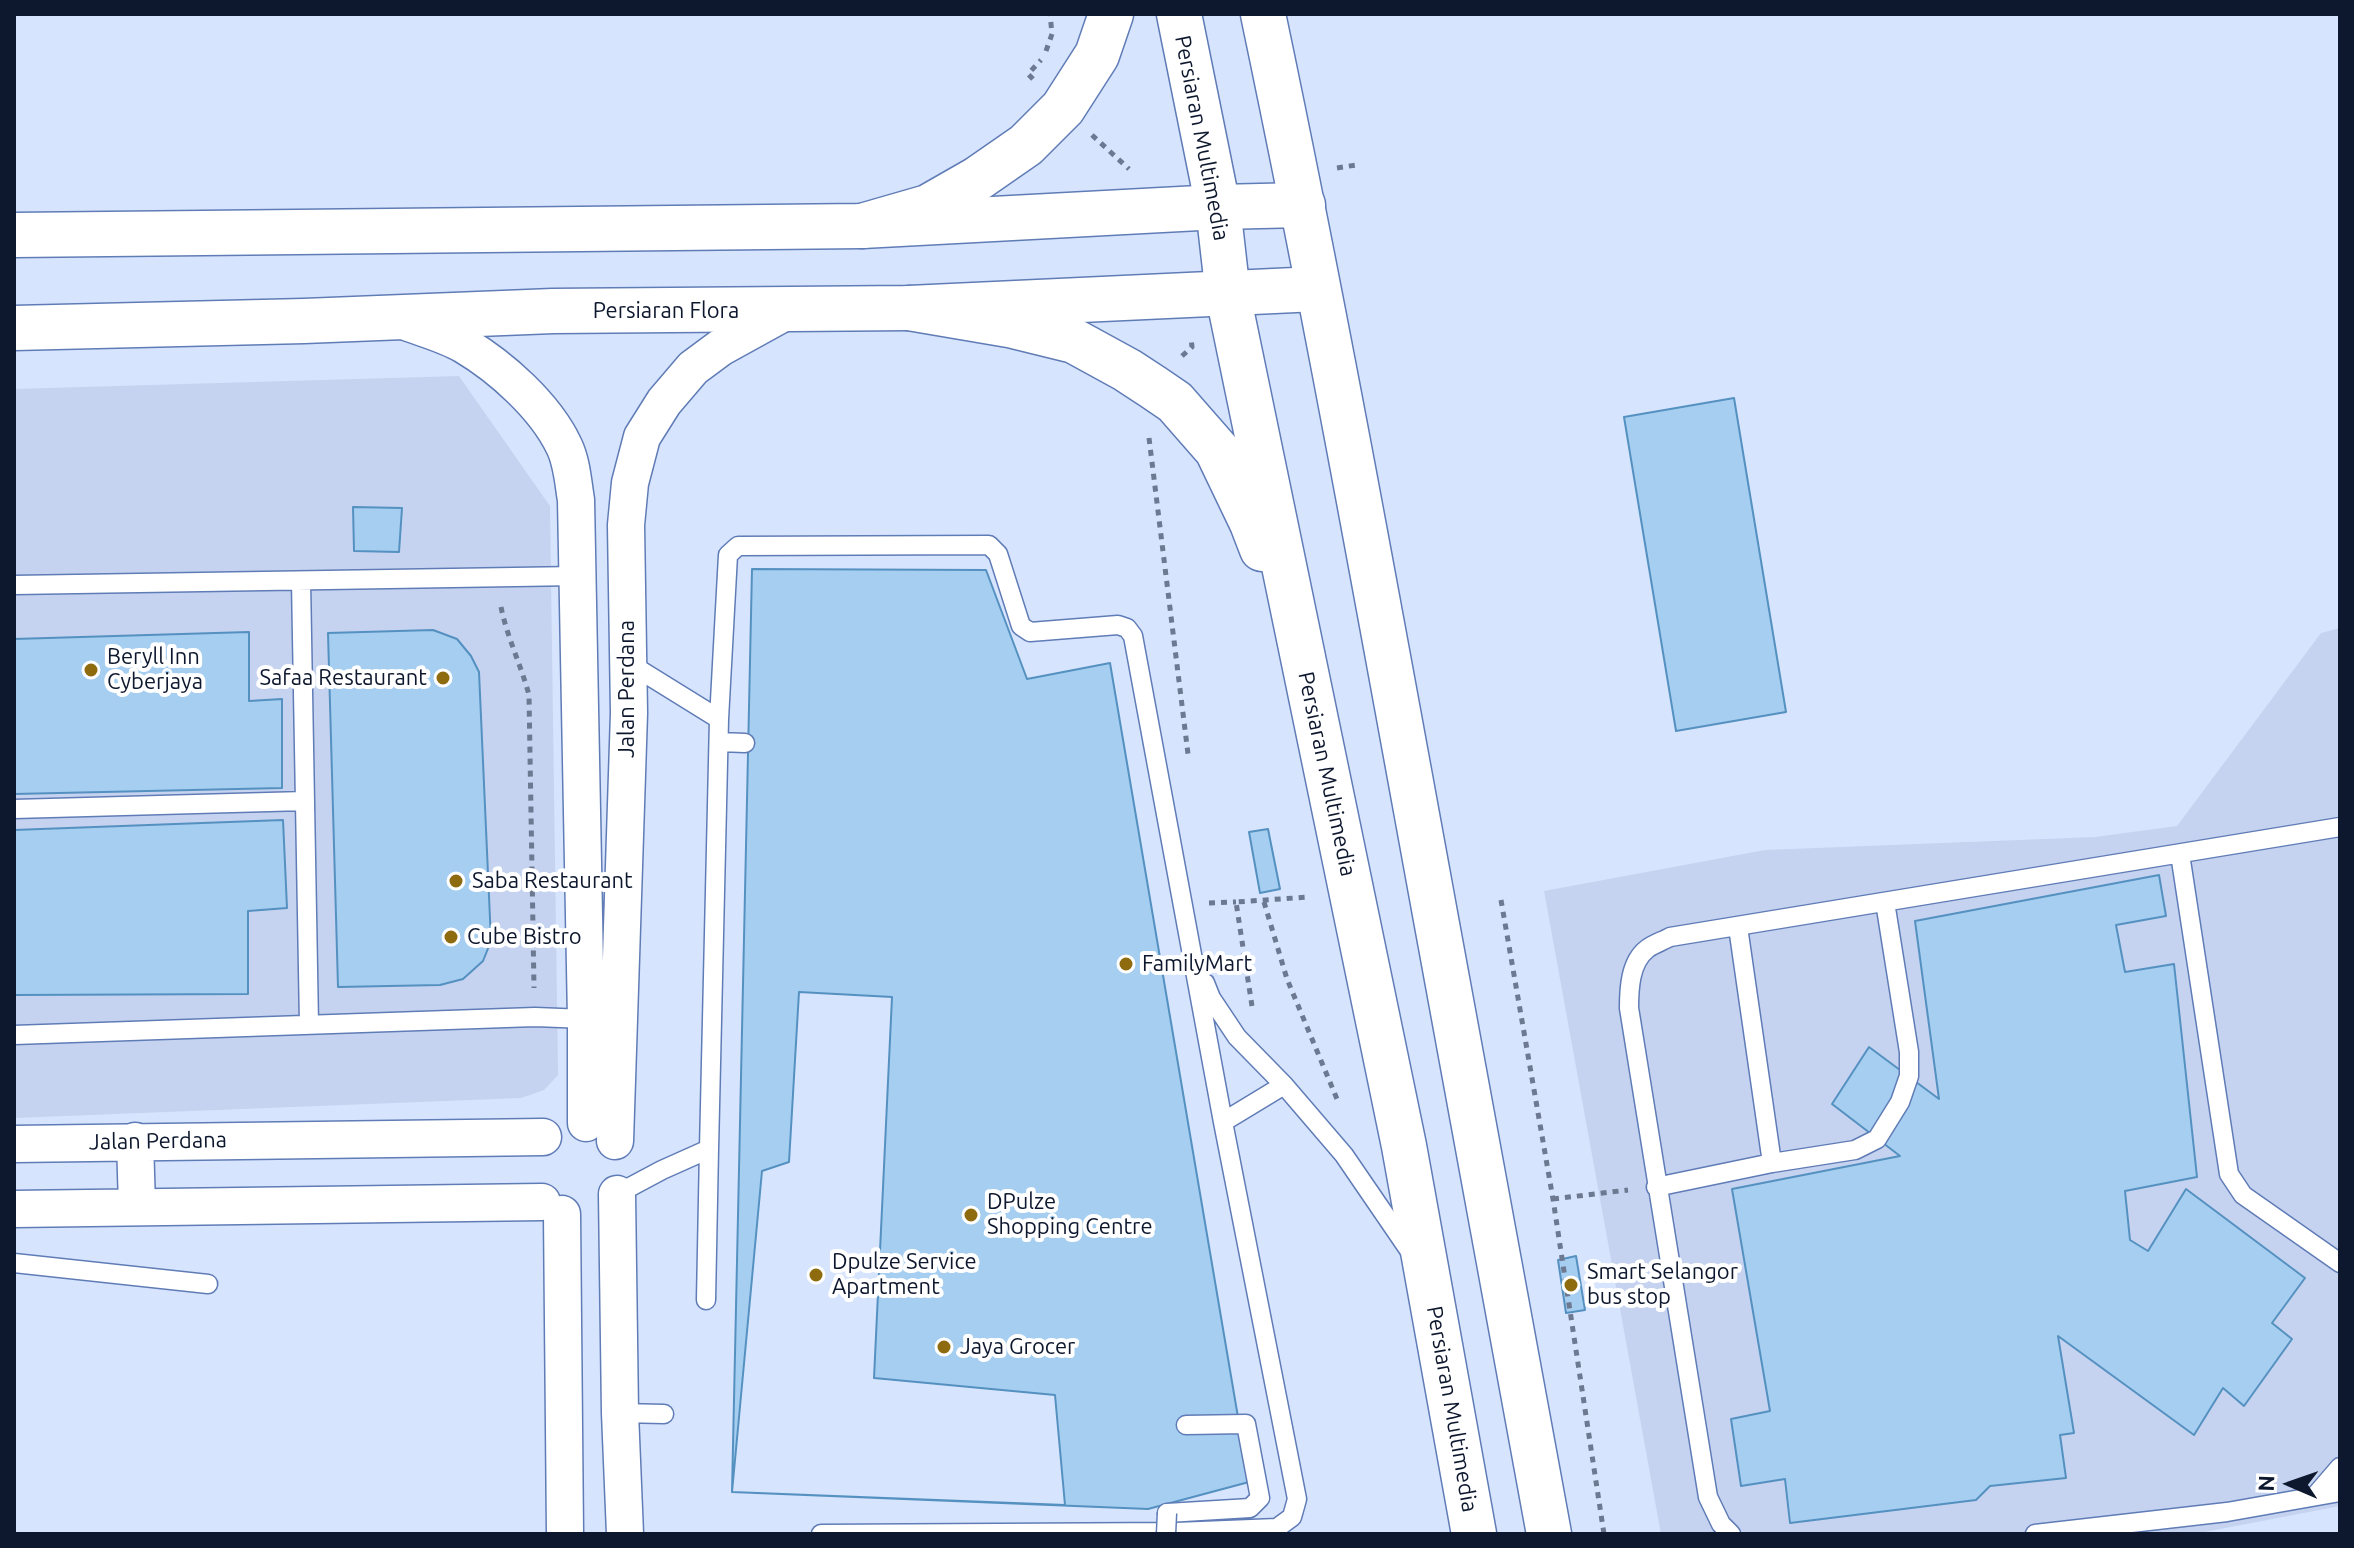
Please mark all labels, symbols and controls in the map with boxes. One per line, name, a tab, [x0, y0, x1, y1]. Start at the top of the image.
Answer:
street label: Persiaran Multimedia	[1169, 33, 1235, 243]
street label: Persiaran Flora	[593, 298, 739, 324]
street label: Jalan Perdana	[614, 620, 640, 758]
place label: Beryll Inn Cyberjaya	[107, 644, 203, 696]
marker: Beryll Inn Cyberjaya	[82, 661, 100, 679]
place label: Safaa Restaurant	[259, 665, 427, 691]
marker: Safaa Restaurant	[434, 669, 452, 687]
street label: Persiaran Multimedia	[1292, 669, 1362, 879]
place label: Saba Restaurant	[472, 868, 633, 894]
marker: Saba Restaurant	[447, 872, 465, 890]
place label: Cube Bistro	[467, 924, 582, 950]
marker: Cube Bistro	[442, 928, 460, 946]
place label: FamilyMart	[1142, 951, 1252, 977]
marker: FamilyMart	[1117, 955, 1135, 973]
street label: Jalan Perdana	[89, 1127, 227, 1155]
place label: DPulze Shopping Centre	[987, 1189, 1153, 1240]
marker: DPulze Shopping Centre	[962, 1206, 980, 1224]
place label: Dpulze Service Apartment	[832, 1249, 977, 1300]
place label: Smart Selangor bus stop	[1587, 1259, 1738, 1310]
marker: Dpulze Service Apartment	[807, 1266, 825, 1284]
marker: Smart Selangor bus stop	[1562, 1276, 1580, 1294]
street label: Persiaran Multimedia	[1421, 1304, 1483, 1514]
place label: Jaya Grocer	[960, 1334, 1075, 1360]
marker: Jaya Grocer	[935, 1338, 953, 1356]
north arrow	[2250, 1444, 2330, 1524]
text: N	[2253, 1475, 2278, 1492]

